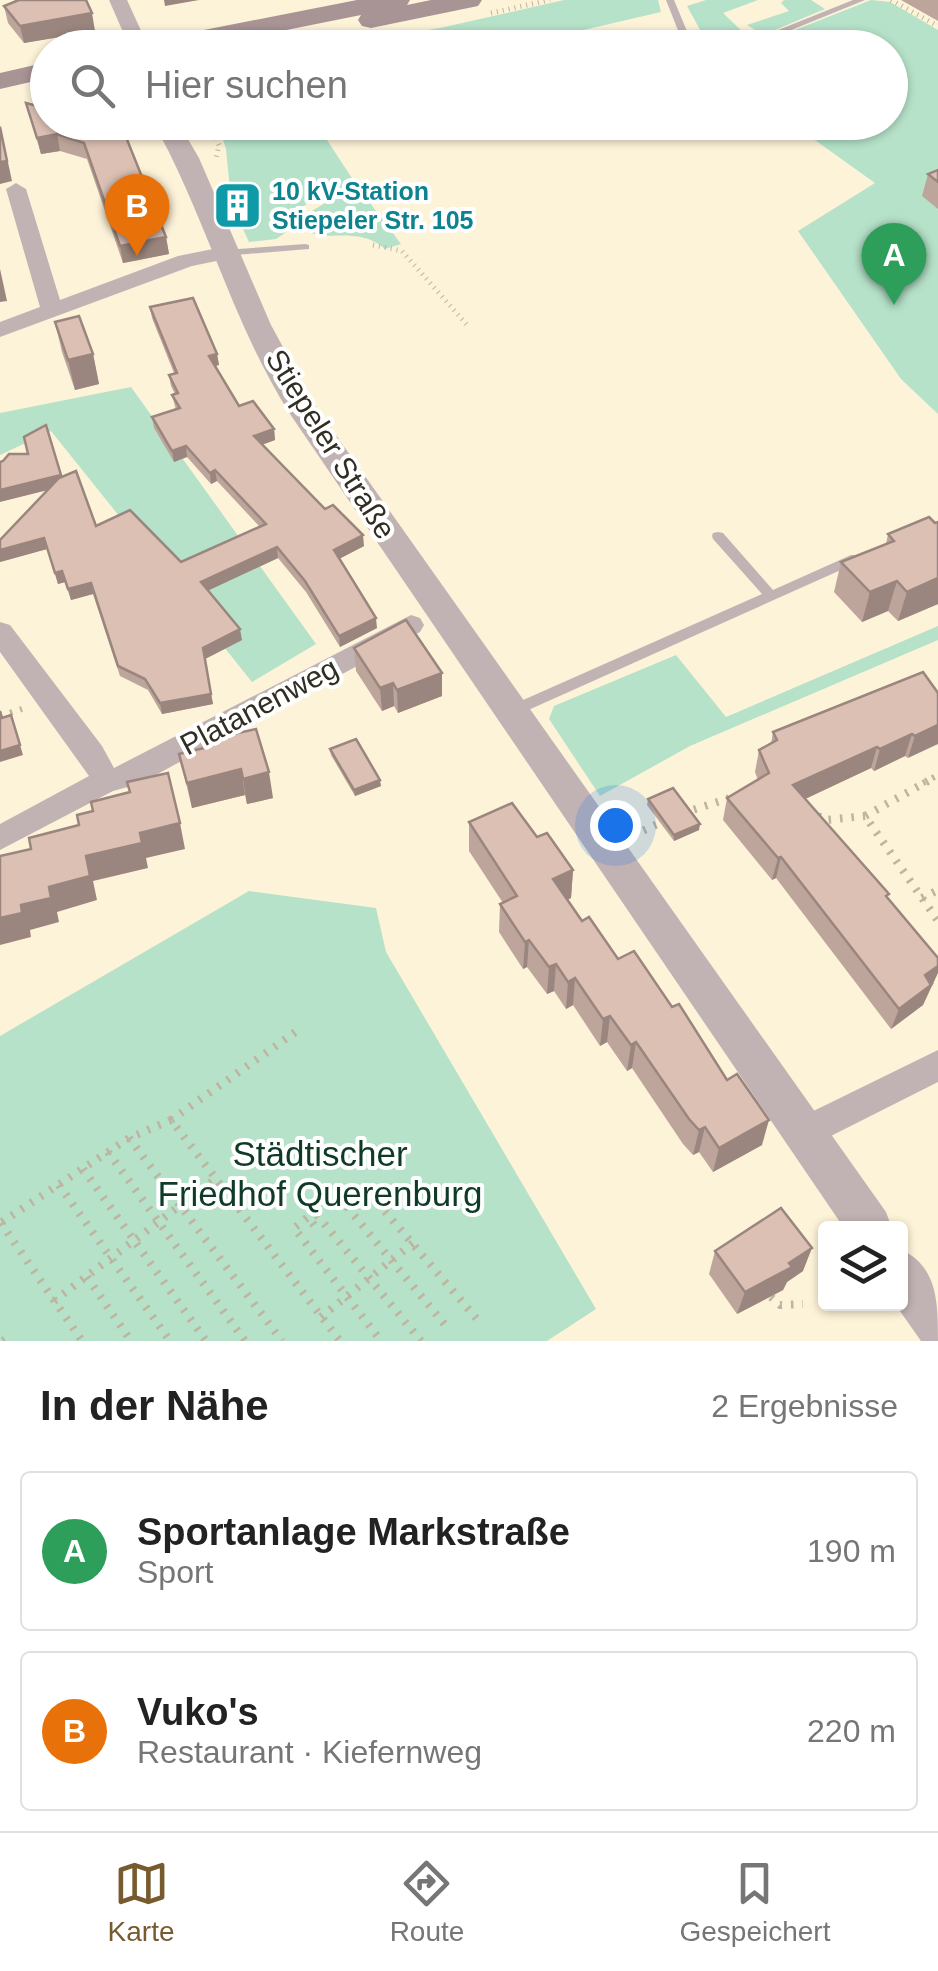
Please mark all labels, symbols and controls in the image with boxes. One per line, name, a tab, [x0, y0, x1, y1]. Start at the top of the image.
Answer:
search box	[30, 30, 908, 140]
icon: search	[65, 58, 120, 113]
text: Hier suchen	[145, 64, 348, 106]
pin: B	[104, 174, 170, 256]
place label: 10 kV-Station Stiepeler Str. 105	[272, 177, 474, 234]
building icon: 10 kV-Station Stiepeler Str. 105	[211, 179, 263, 231]
pin: A	[862, 222, 926, 305]
street label: Stiepeler Straße	[260, 343, 402, 545]
street label: Platanenweg	[175, 651, 343, 761]
your location	[590, 800, 641, 851]
park label: Städtischer Friedhof Querenburg	[158, 1134, 482, 1213]
map controls	[818, 1221, 908, 1311]
button: layers	[818, 1221, 908, 1311]
text: In der Nähe	[40, 1382, 269, 1429]
text: 2 Ergebnisse	[711, 1388, 898, 1424]
text: Sportanlage Markstraße	[137, 1511, 570, 1553]
text: A	[63, 1533, 86, 1569]
text: 190 m	[807, 1533, 896, 1569]
text: Sport	[137, 1554, 213, 1590]
text: Vuko's	[137, 1691, 259, 1733]
text: B	[63, 1713, 86, 1749]
text: 220 m	[807, 1713, 896, 1749]
text: Restaurant · Kiefernweg	[137, 1734, 482, 1770]
tab: Karte	[108, 1856, 175, 1948]
tab: Route	[390, 1856, 464, 1948]
tab: Gespeichert	[679, 1856, 830, 1948]

